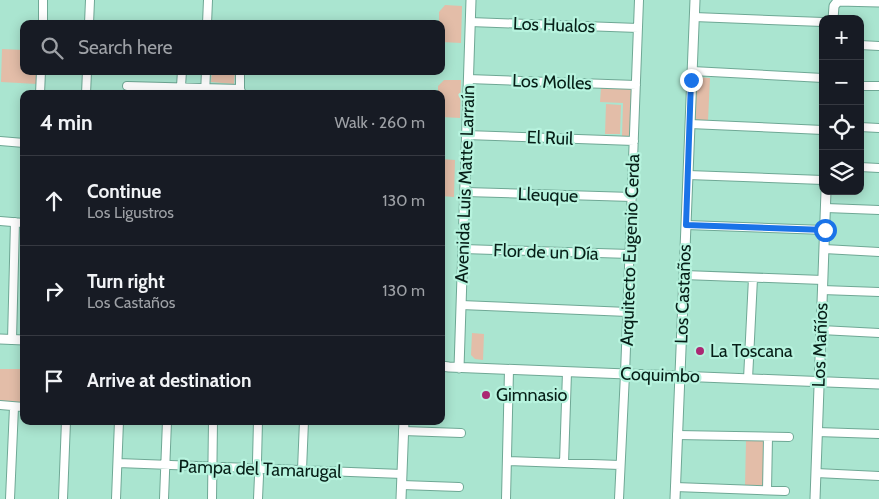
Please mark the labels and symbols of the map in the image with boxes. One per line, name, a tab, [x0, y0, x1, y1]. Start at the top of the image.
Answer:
street label: Los Hualos	[512, 13, 596, 37]
route end	[680, 69, 703, 92]
street label: Los Molles	[512, 70, 592, 94]
street label: Avenida Luis Matte Larraín	[451, 85, 479, 283]
street label: El Ruil	[526, 126, 574, 150]
street label: Arquitecto Eugenio Cerda	[616, 153, 644, 347]
street label: Lleuque	[517, 183, 579, 207]
route start	[814, 219, 837, 242]
street label: Flor de un Día	[493, 239, 599, 265]
street label: Los Castaños	[670, 244, 696, 344]
street label: Los Mañíos	[808, 302, 832, 388]
place label: La Toscana	[710, 340, 793, 362]
marker: La Toscana	[694, 345, 706, 357]
street label: Coquimbo	[620, 363, 700, 387]
place label: Gimnasio	[496, 384, 568, 406]
marker: Gimnasio	[480, 389, 492, 401]
street label: Pampa del Tamarugal	[178, 455, 343, 483]

